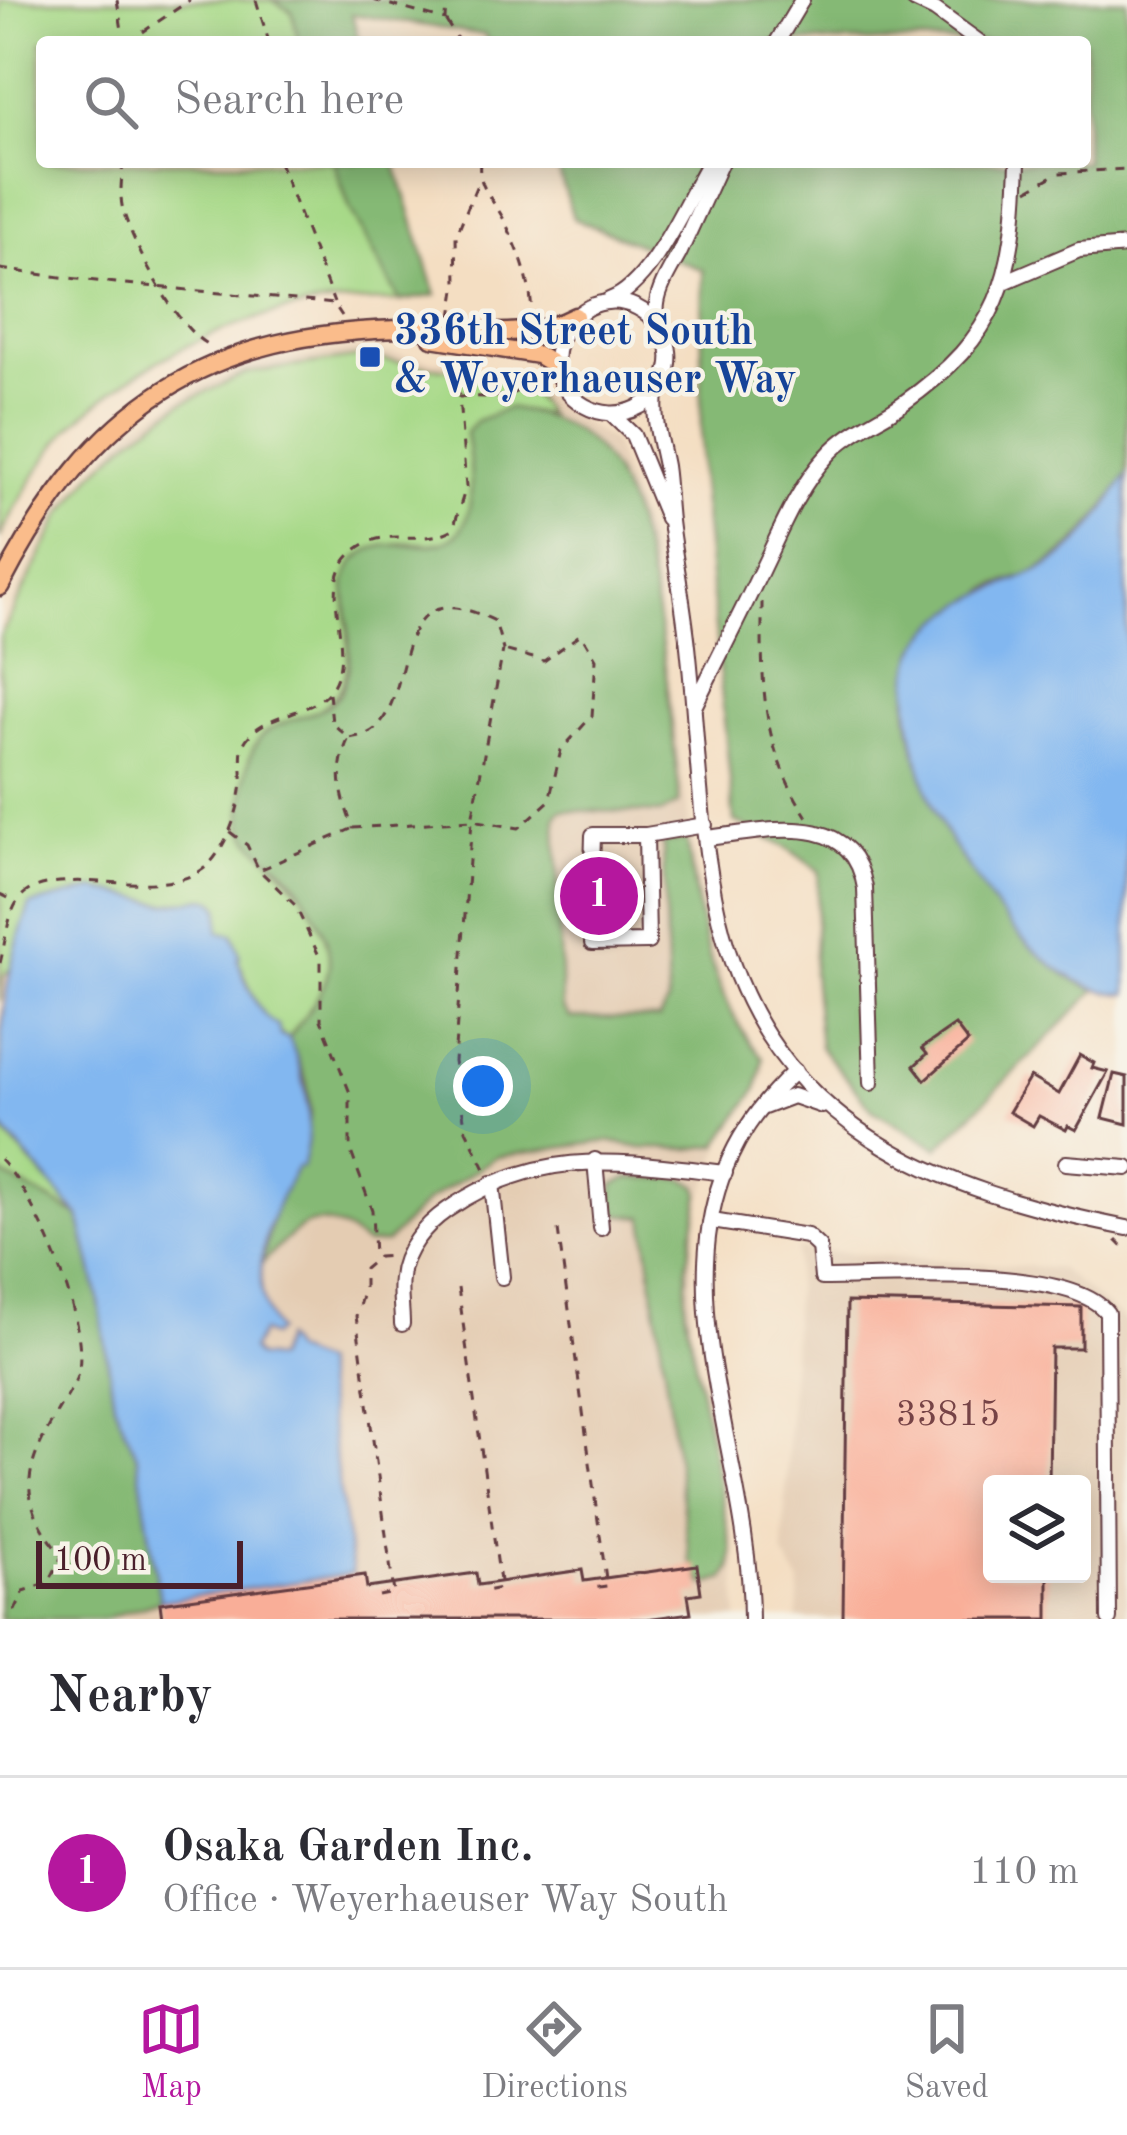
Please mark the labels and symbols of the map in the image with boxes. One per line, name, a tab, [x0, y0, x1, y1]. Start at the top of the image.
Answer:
place label: 336th Street South & Weyerhaeuser Way	[394, 312, 797, 402]
marker: 336th Street South & Weyerhaeuser Way	[357, 344, 383, 370]
pin: 1	[560, 851, 638, 941]
your location	[453, 1056, 513, 1116]
house number: 33815	[896, 1398, 1000, 1434]
scale bar	[36, 1535, 243, 1588]

